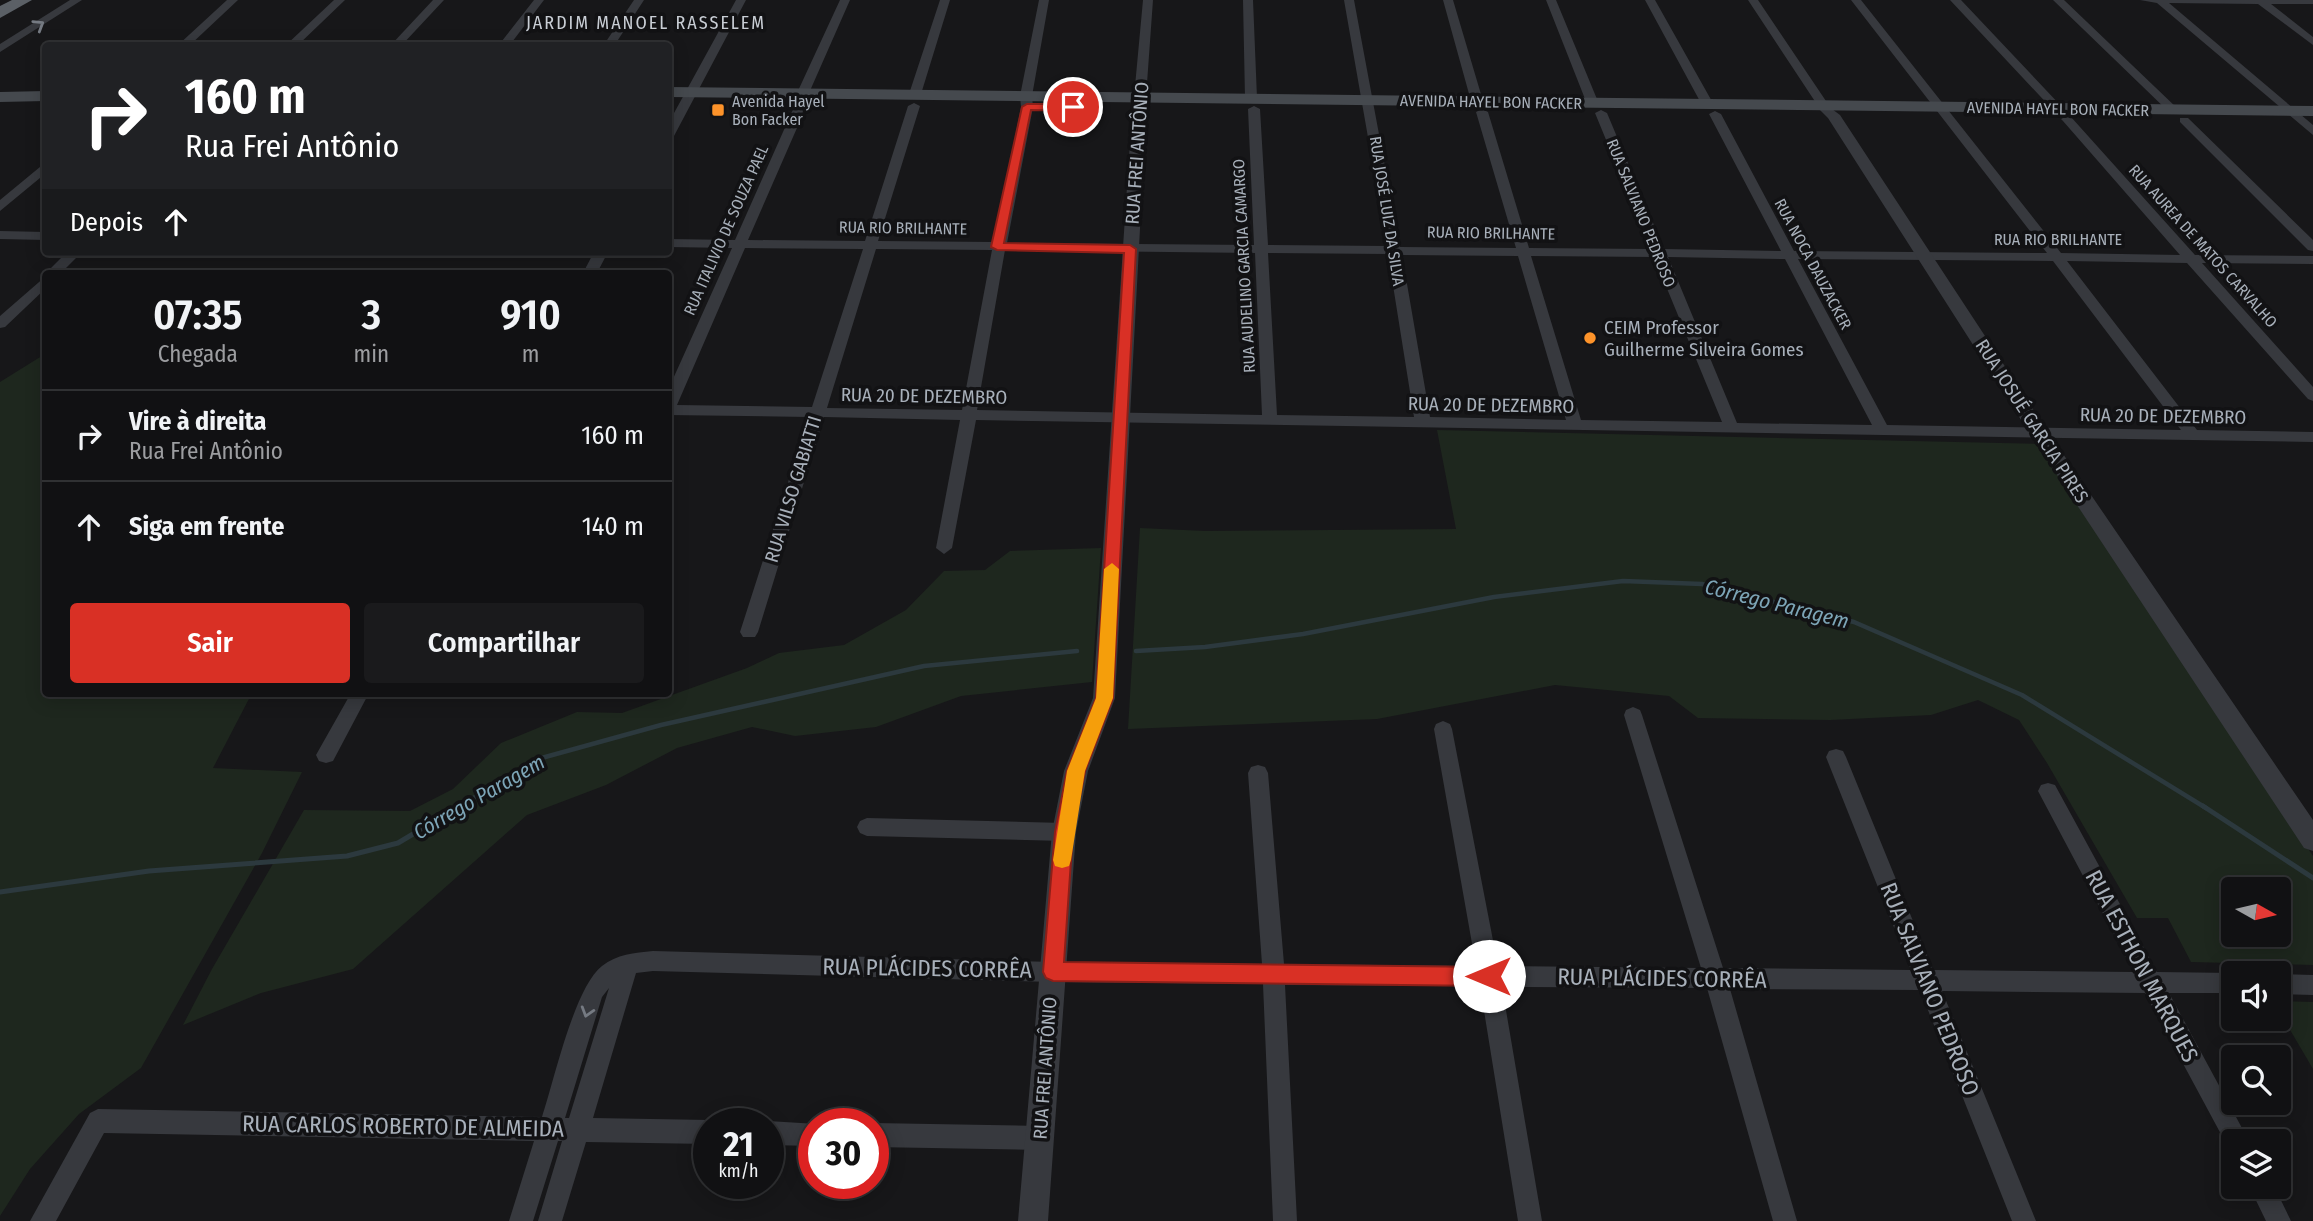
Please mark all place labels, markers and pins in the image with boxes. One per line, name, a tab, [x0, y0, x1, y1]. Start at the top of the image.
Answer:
pin	[1043, 77, 1103, 137]
place label: Avenida Hayel Bon Facker	[732, 92, 825, 129]
marker: Avenida Hayel Bon Facker	[710, 102, 726, 118]
place label: CEIM Professor Guilherme Silveira Gomes	[1604, 316, 1804, 361]
marker: CEIM Professor Guilherme Silveira Gomes	[1582, 330, 1598, 346]

